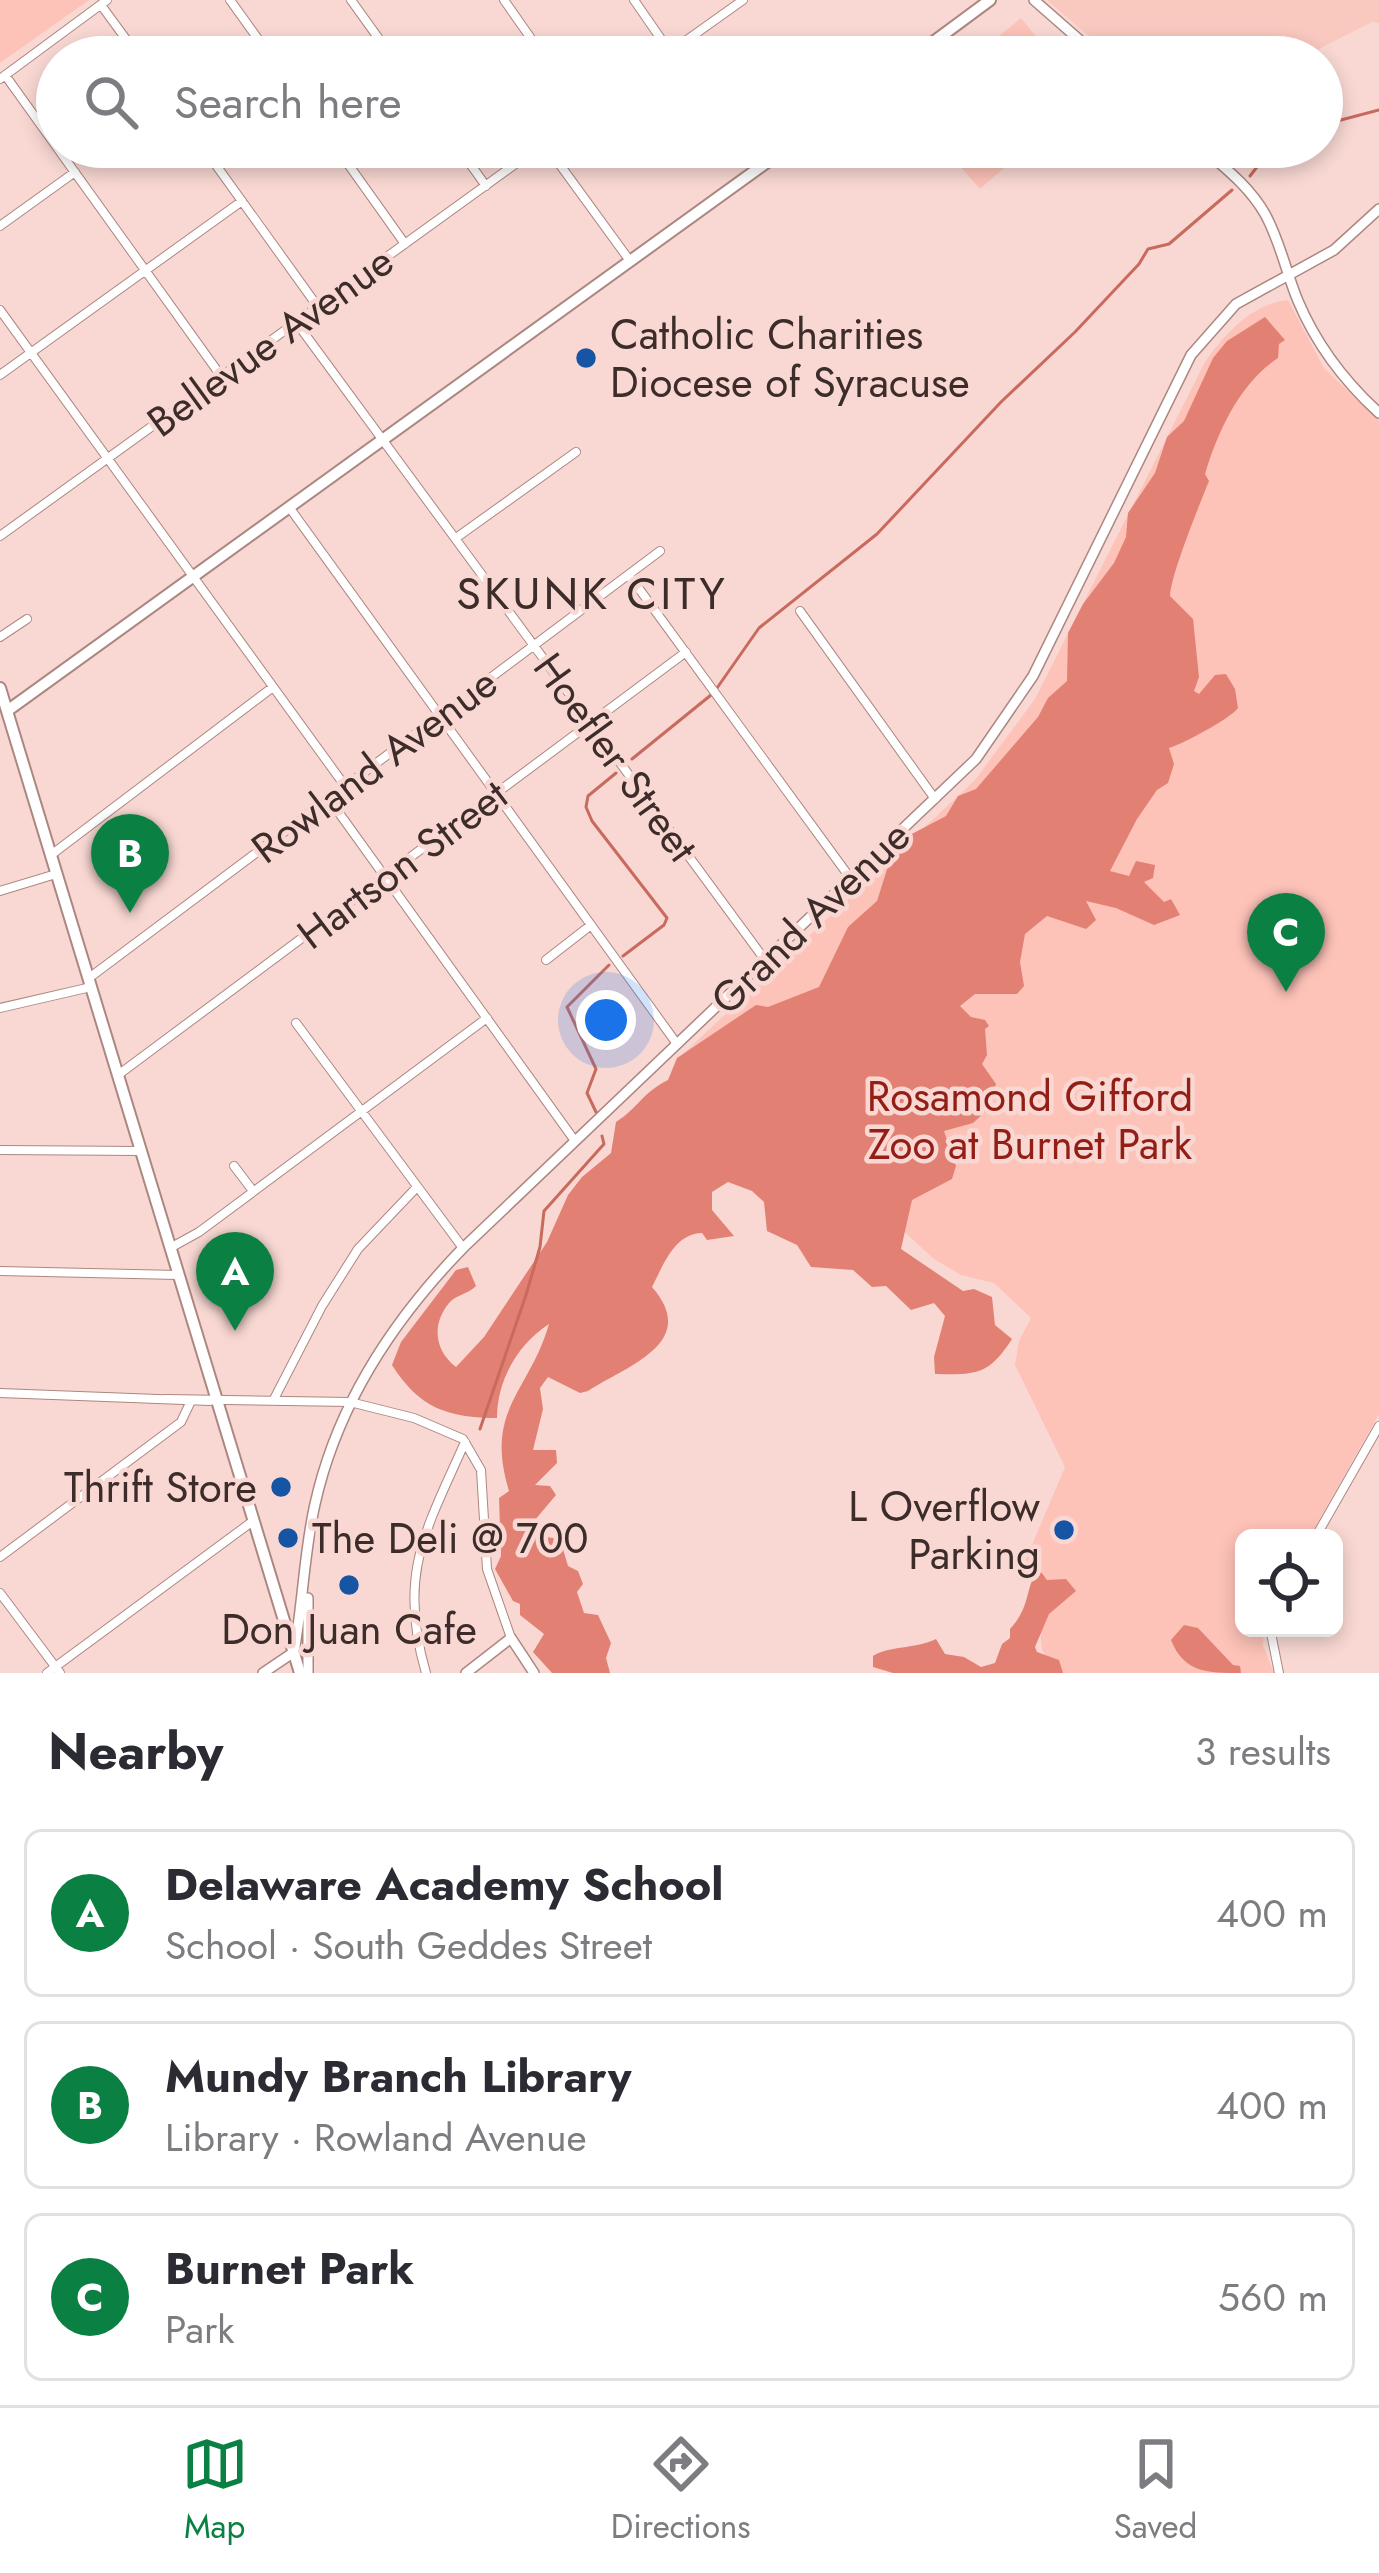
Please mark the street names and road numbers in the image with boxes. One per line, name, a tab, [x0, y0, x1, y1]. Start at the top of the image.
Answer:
street label: Bellevue Avenue	[135, 231, 406, 452]
street label: Hoefler Street	[519, 640, 712, 874]
street label: Rowland Avenue	[239, 653, 510, 878]
street label: Hartson Street	[284, 765, 520, 964]
street label: Grand Avenue	[697, 806, 924, 1028]

